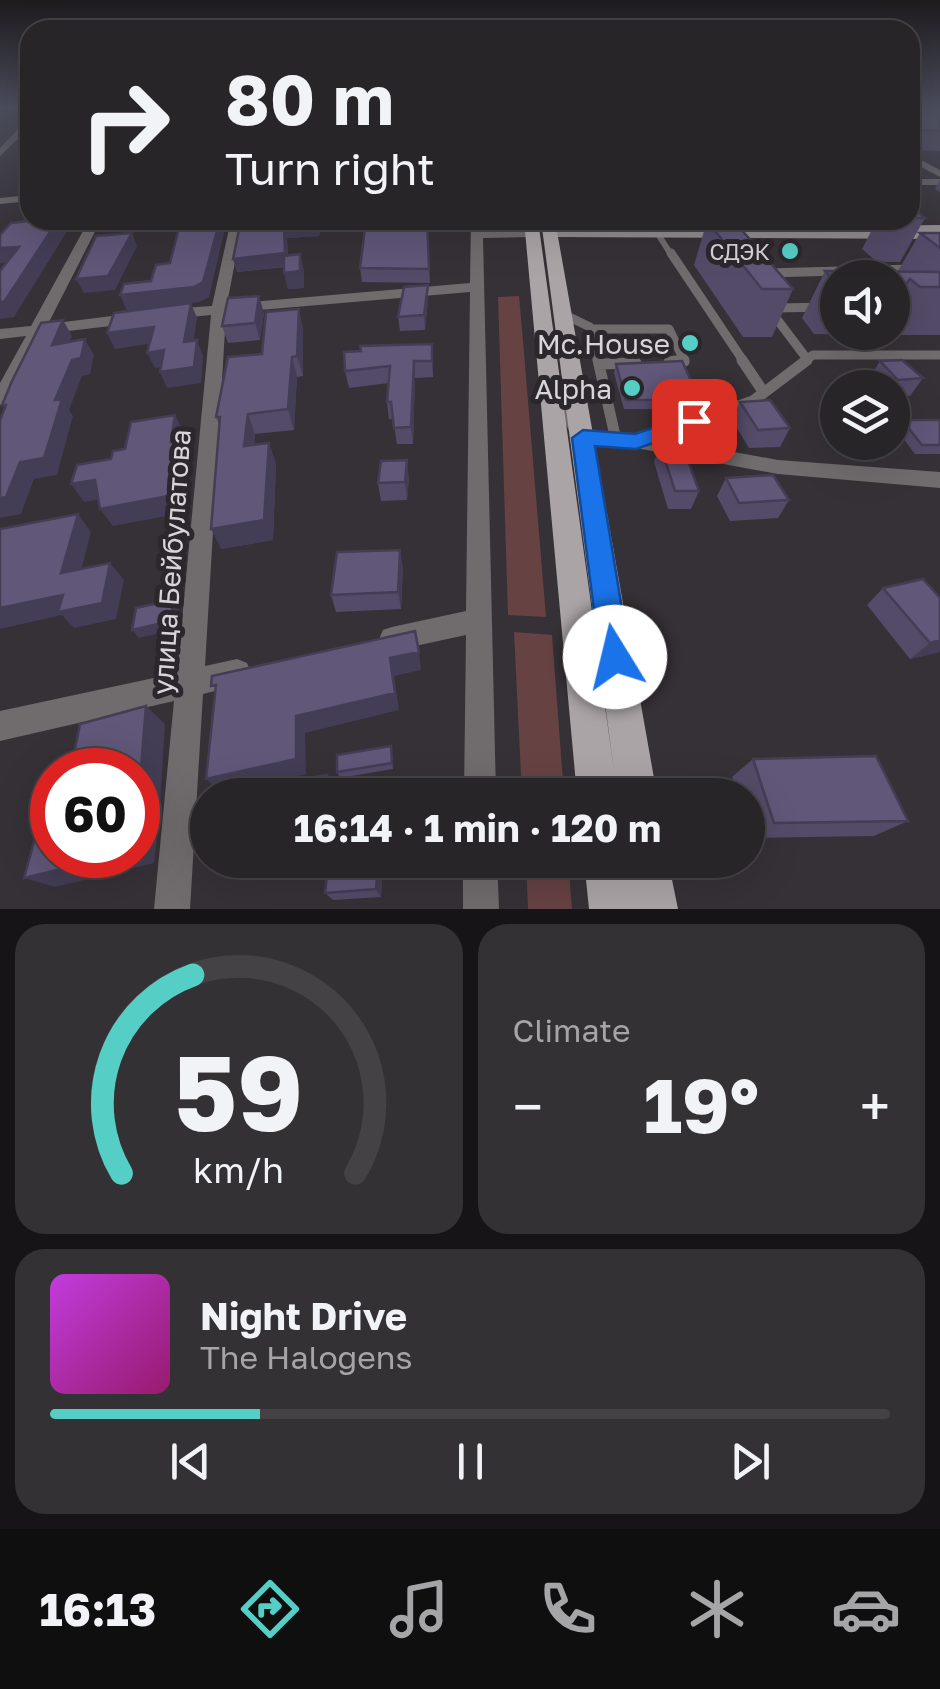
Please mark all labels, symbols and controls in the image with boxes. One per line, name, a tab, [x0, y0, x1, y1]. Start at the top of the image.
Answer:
text: 80 m	[225, 56, 394, 140]
icon: right	[60, 60, 190, 190]
text: Turn right	[225, 141, 435, 195]
place label: СДЭК	[709, 238, 770, 265]
marker: СДЭК	[779, 240, 801, 262]
map controls	[820, 260, 910, 460]
button: sound	[820, 260, 910, 350]
place label: Mc.House	[537, 327, 670, 360]
marker: Mc.House	[679, 332, 701, 354]
button: layers	[820, 370, 910, 460]
place label: Alpha	[535, 372, 612, 405]
marker: Alpha	[621, 377, 643, 399]
pin	[652, 379, 737, 464]
icon: arrive	[667, 394, 722, 449]
street label: улица Бейбулатова	[145, 428, 197, 696]
position arrow	[563, 605, 667, 709]
speed limit sign: 60	[30, 748, 160, 878]
text: 16:14 · 1 min · 120 m	[294, 805, 661, 850]
text: Climate	[513, 1011, 631, 1049]
text: 59	[174, 1029, 303, 1154]
text: 19°	[643, 1059, 759, 1150]
text: −	[513, 1073, 543, 1139]
text: +	[860, 1073, 890, 1139]
text: km/h	[193, 1148, 284, 1191]
text: Night Drive	[200, 1293, 407, 1338]
text: The Halogens	[200, 1338, 412, 1376]
icon: previous	[163, 1434, 218, 1489]
icon: pause	[443, 1434, 498, 1489]
icon: next	[723, 1434, 778, 1489]
icon: directions	[235, 1574, 305, 1644]
icon: music	[384, 1574, 454, 1644]
icon: phone	[533, 1574, 603, 1644]
icon: climate	[682, 1574, 752, 1644]
icon: car	[831, 1574, 901, 1644]
text: 16:13	[39, 1582, 156, 1636]

